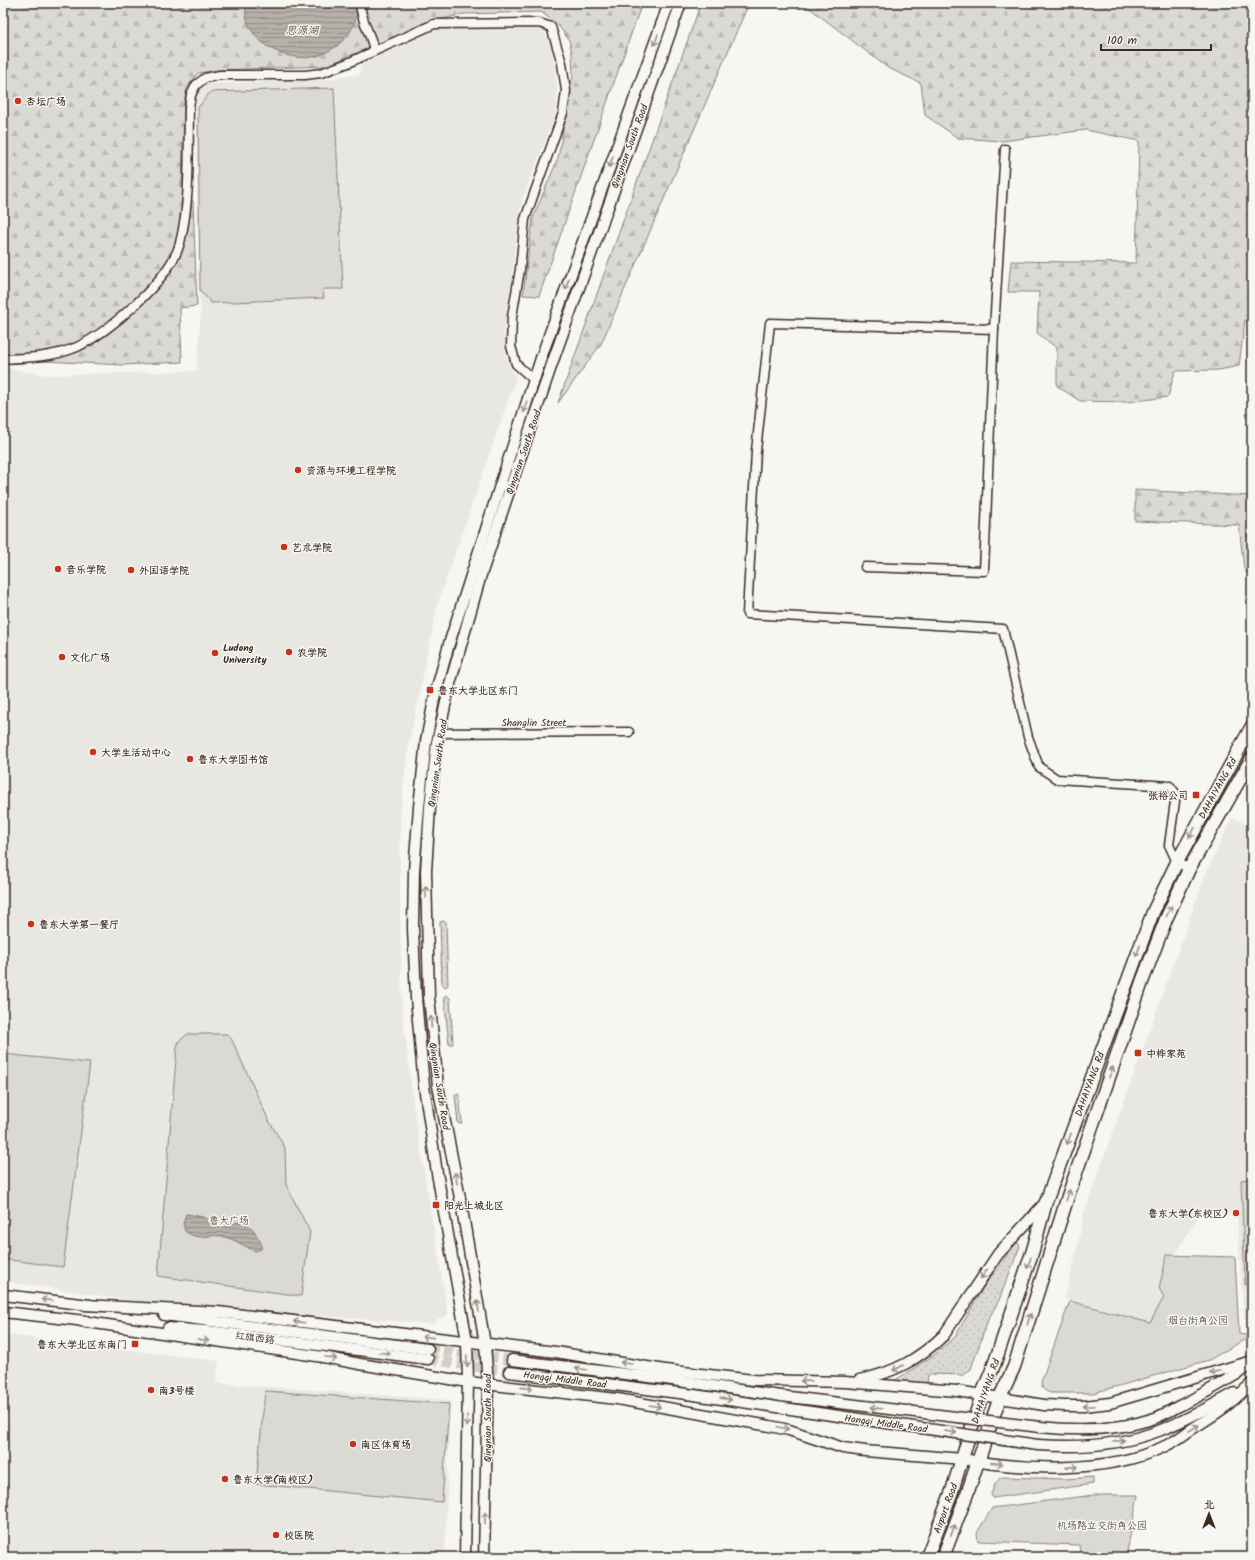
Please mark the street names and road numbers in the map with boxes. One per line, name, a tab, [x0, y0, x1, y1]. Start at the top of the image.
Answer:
street label: Qingnian South Road	[607, 101, 653, 191]
street label: Qingnian South Road	[502, 407, 546, 497]
street label: Shanglin Street	[502, 715, 567, 731]
street label: Qingnian South Road	[424, 717, 452, 808]
street label: DAHAIYANG Rd	[1194, 754, 1242, 822]
street label: Qingnian South Road	[424, 1041, 454, 1132]
street label: DAHAIYANG Rd	[1071, 1049, 1109, 1119]
street label: 红旗西路	[234, 1328, 276, 1348]
street label: DAHAIYANG Rd	[967, 1356, 1005, 1426]
street label: Hongqi Middle Road	[522, 1367, 608, 1393]
street label: Qingnian South Road	[480, 1373, 496, 1462]
street label: Hongqi Middle Road	[843, 1410, 929, 1438]
street label: Airport Road	[929, 1480, 963, 1536]

